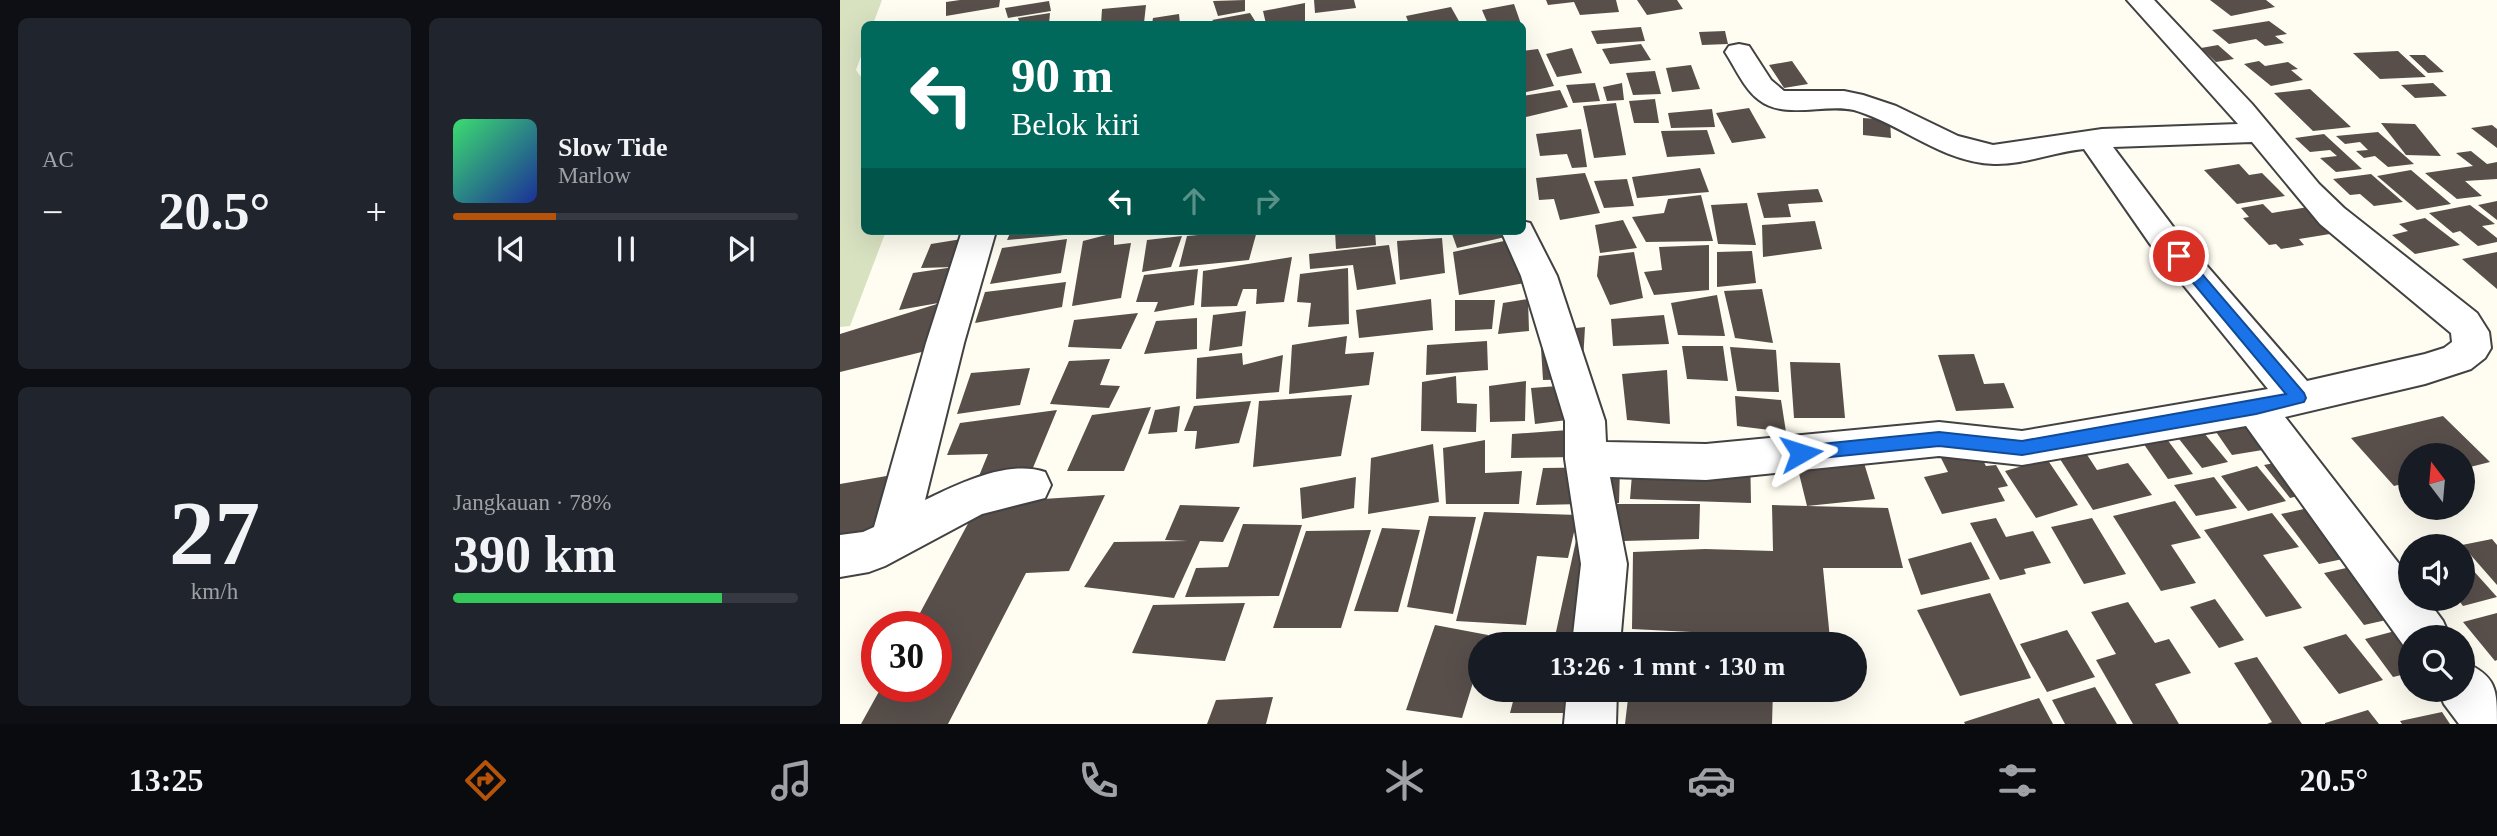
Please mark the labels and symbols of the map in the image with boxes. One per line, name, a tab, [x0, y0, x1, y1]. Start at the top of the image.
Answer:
pin	[2149, 226, 2209, 286]
position arrow	[1764, 416, 1838, 490]
north arrow	[2398, 443, 2474, 520]
speed limit sign: 30	[861, 611, 952, 702]

